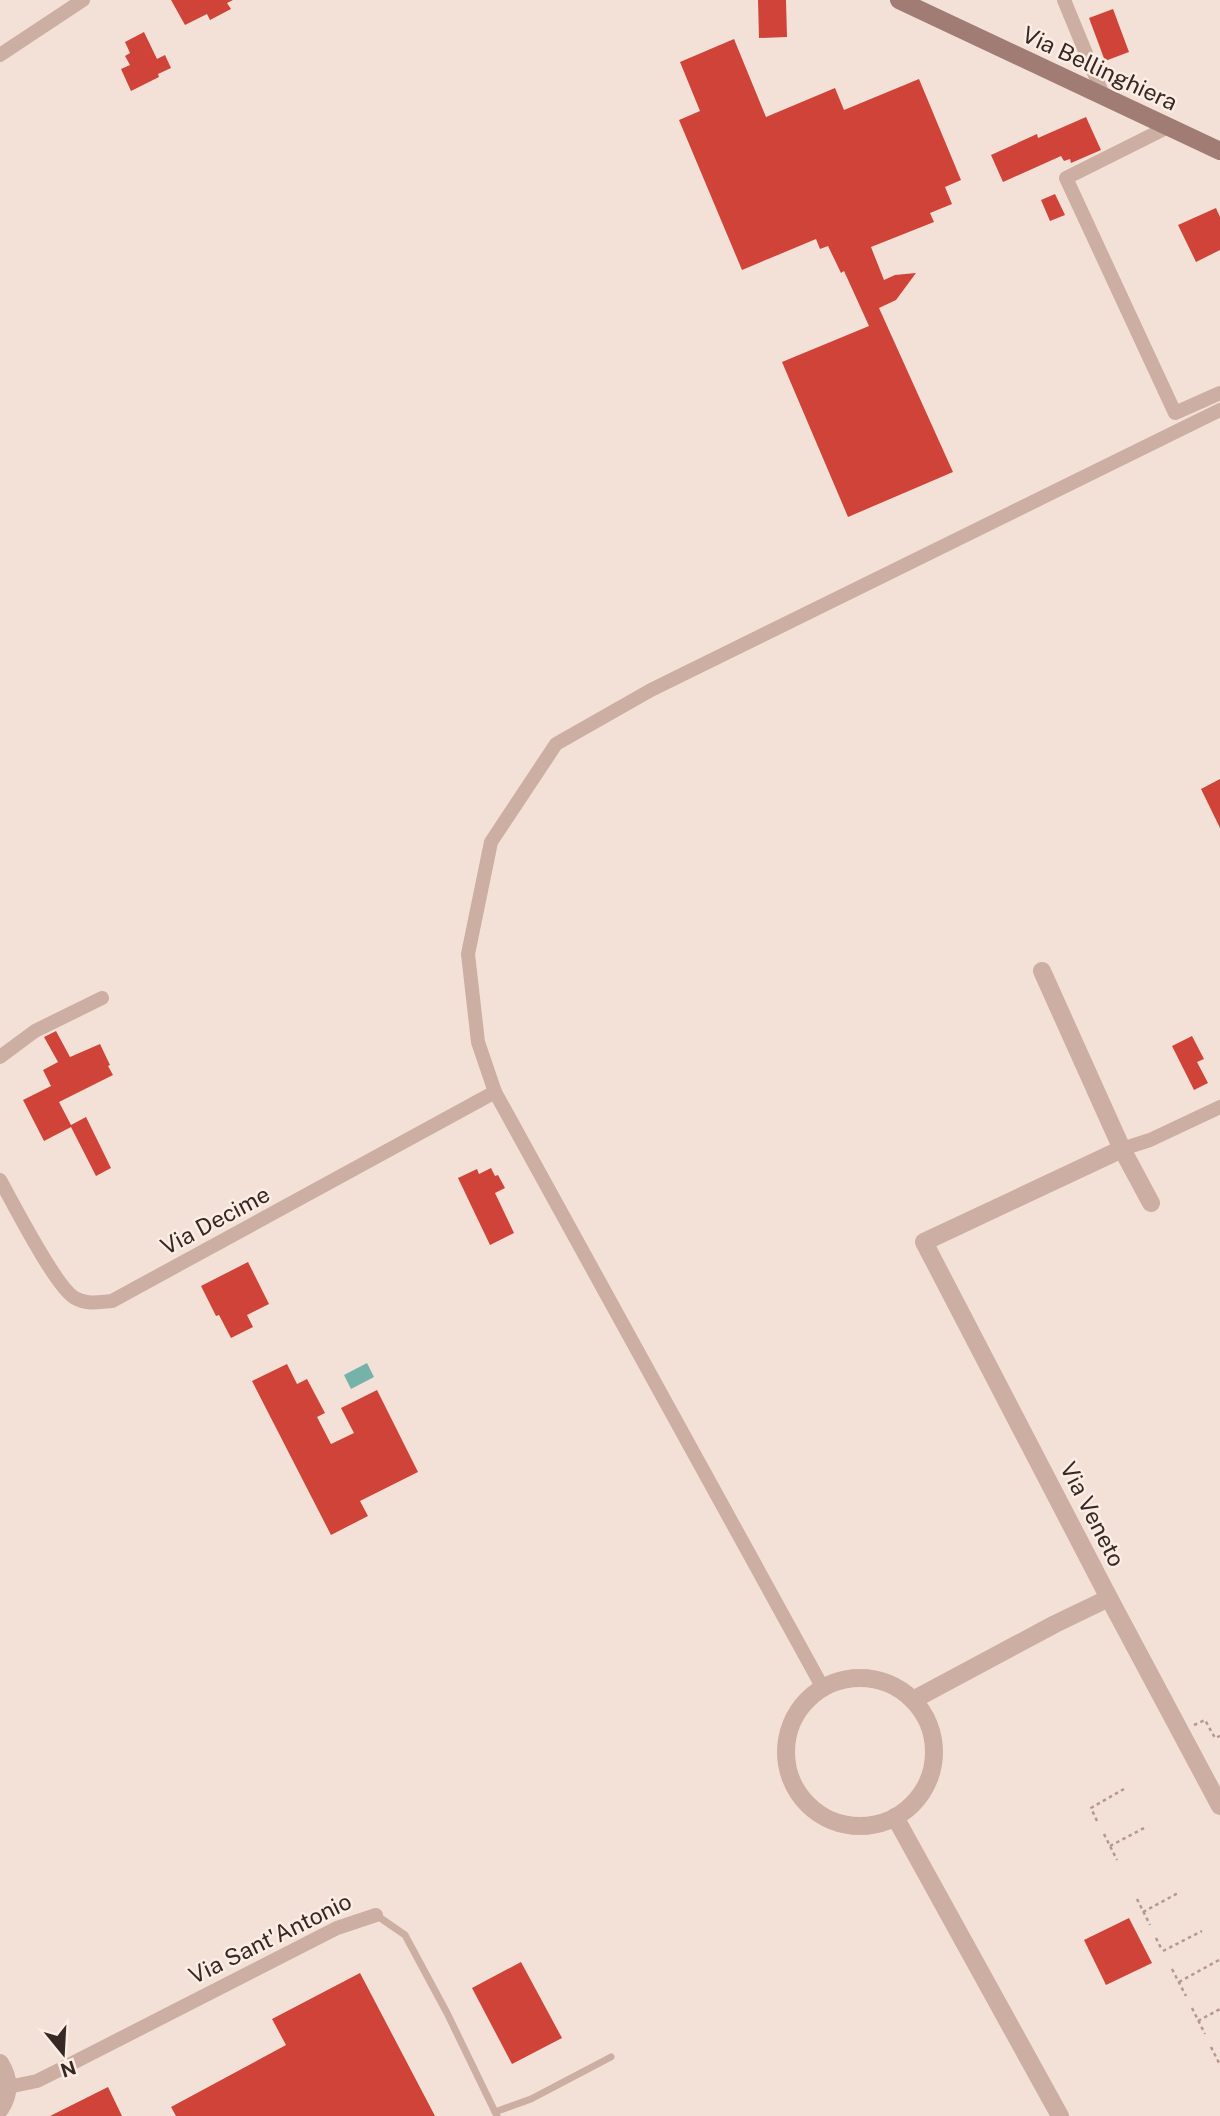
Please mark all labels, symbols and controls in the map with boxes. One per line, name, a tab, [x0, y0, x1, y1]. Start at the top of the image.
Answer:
street label: Via Bellinghiera	[1018, 20, 1182, 116]
street label: Via Decime	[156, 1180, 274, 1260]
street label: Via Veneto	[1055, 1457, 1131, 1571]
street label: Via Sant'Antonio	[184, 1887, 356, 1989]
north arrow	[28, 2018, 98, 2088]
text: N	[58, 2056, 79, 2082]

